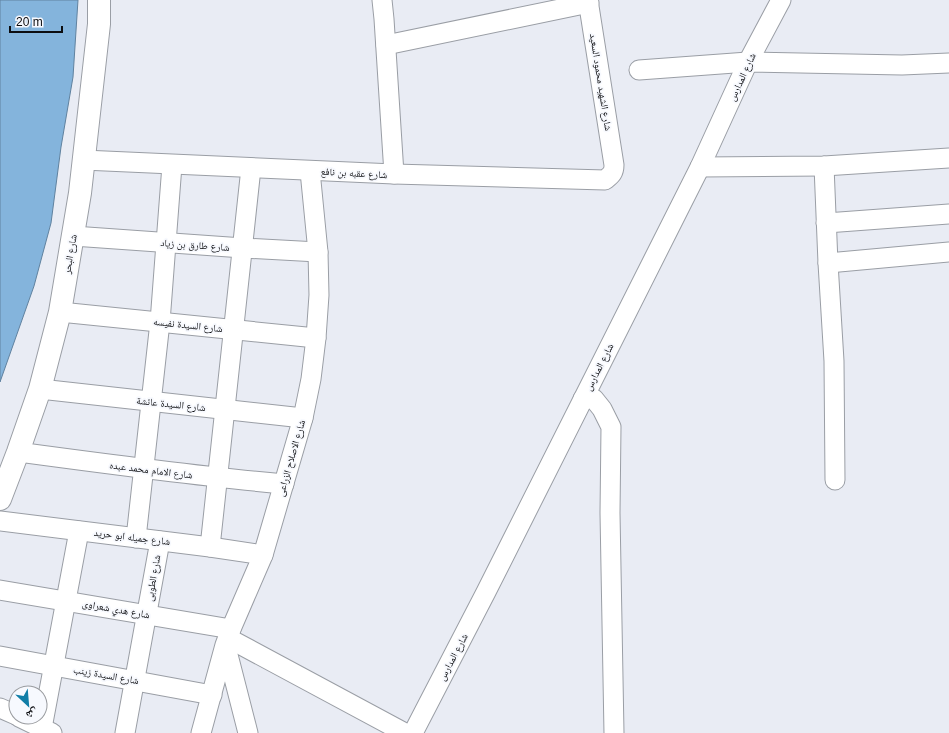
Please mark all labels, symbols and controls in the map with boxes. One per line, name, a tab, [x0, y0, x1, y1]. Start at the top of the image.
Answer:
scale bar	[10, 8, 62, 34]
text: 20 m	[16, 15, 43, 29]
street label: شارع الشهيد محمود السعيد	[587, 33, 614, 132]
street label: شارع المدارس	[726, 51, 759, 103]
street label: شارع عقبه بن نافع	[320, 166, 388, 181]
street label: شارع البحر	[61, 233, 80, 276]
street label: شارع طارق بن زياد	[160, 237, 230, 254]
street label: شارع السيدة نفيسه	[153, 316, 224, 335]
street label: شارع المدارس	[582, 341, 617, 393]
street label: شارع السيدة عائشة	[136, 395, 207, 414]
street label: شارع الاصلاح الزراعى	[275, 418, 308, 498]
street label: شارع الامام محمد عبده	[109, 459, 194, 483]
street label: شارع جميله ابو حريد	[93, 527, 171, 548]
street label: شارع الطوبى	[144, 554, 164, 602]
street label: شارع هدي شعراوى	[81, 598, 151, 623]
street label: شارع المدارس	[436, 631, 471, 683]
street label: شارع السيدة زينب	[72, 664, 140, 687]
north arrow	[8, 685, 48, 725]
text: ش	[23, 704, 40, 722]

